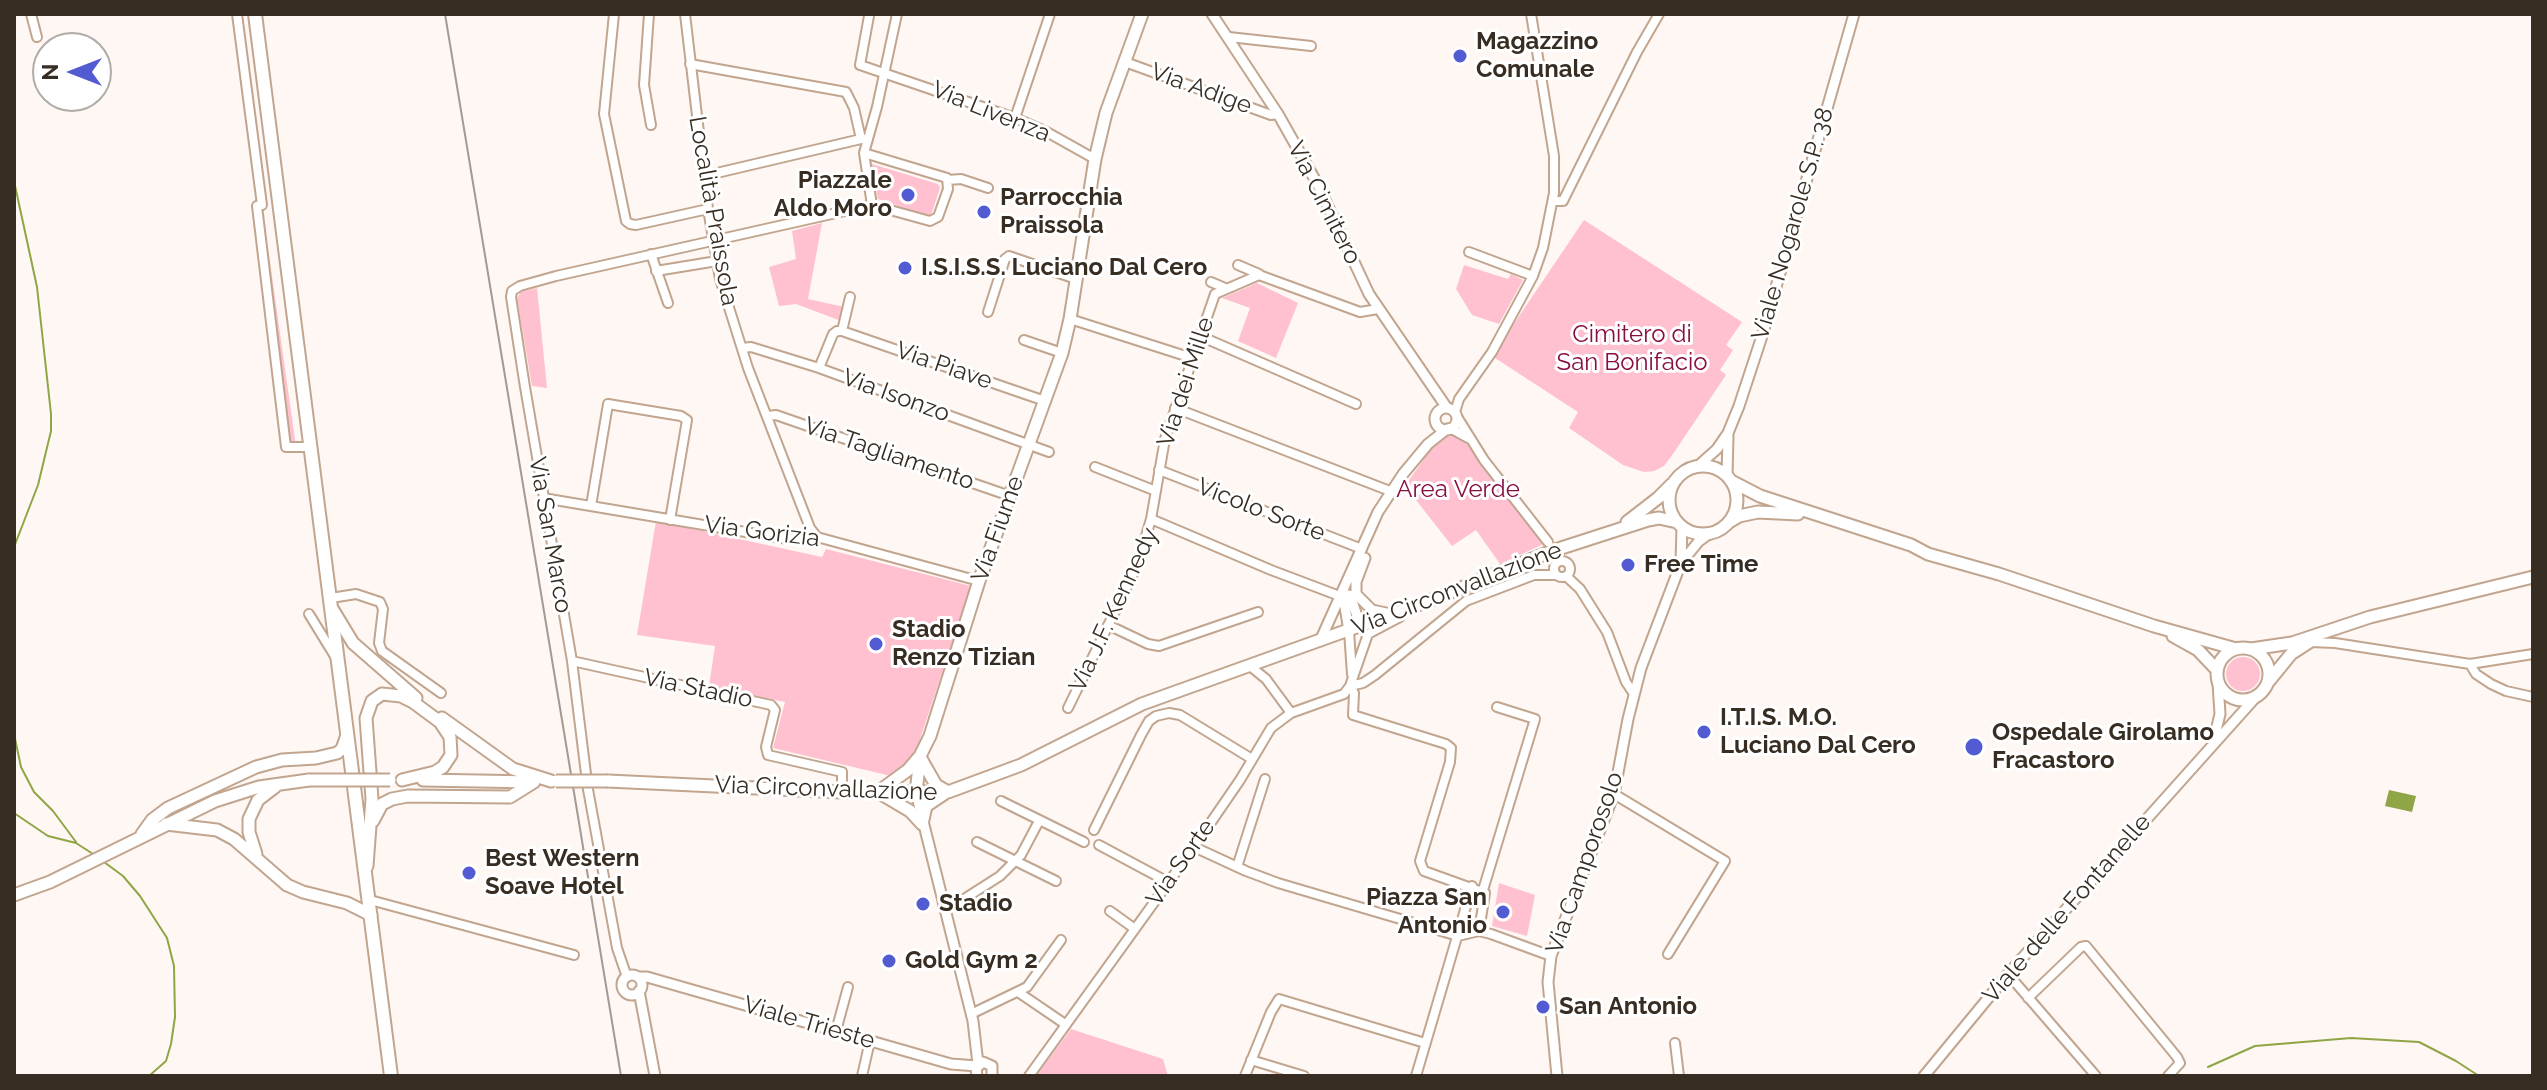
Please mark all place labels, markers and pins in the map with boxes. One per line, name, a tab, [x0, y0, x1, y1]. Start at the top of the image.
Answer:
place label: Magazzino Comunale	[1476, 28, 1598, 84]
marker: Magazzino Comunale	[1451, 47, 1469, 65]
place label: Piazzale Aldo Moro	[774, 167, 892, 223]
place label: Parrocchia Praissola	[1000, 184, 1123, 240]
marker: Piazzale Aldo Moro	[899, 186, 917, 204]
marker: Parrocchia Praissola	[975, 203, 993, 221]
place label: I.S.I.S.S. Luciano Dal Cero	[921, 254, 1207, 282]
marker: I.S.I.S.S. Luciano Dal Cero	[896, 259, 914, 277]
place label: Free Time	[1644, 551, 1758, 579]
marker: Free Time	[1619, 556, 1637, 574]
place label: Stadio Renzo Tizian	[892, 616, 1036, 672]
marker: Stadio Renzo Tizian	[867, 635, 885, 653]
place label: I.T.I.S. M.O. Luciano Dal Cero	[1720, 704, 1916, 760]
place label: Ospedale Girolamo Fracastoro	[1992, 719, 2214, 775]
marker: I.T.I.S. M.O. Luciano Dal Cero	[1695, 723, 1713, 741]
marker: Ospedale Girolamo Fracastoro	[1963, 736, 1985, 758]
place label: Best Western Soave Hotel	[485, 845, 639, 901]
marker: Best Western Soave Hotel	[460, 864, 478, 882]
place label: Piazza San Antonio	[1366, 884, 1487, 940]
place label: Stadio	[939, 890, 1013, 918]
marker: Stadio	[914, 895, 932, 913]
marker: Piazza San Antonio	[1494, 903, 1512, 921]
place label: Gold Gym 2	[905, 947, 1038, 975]
marker: Gold Gym 2	[880, 952, 898, 970]
place label: San Antonio	[1559, 993, 1697, 1021]
marker: San Antonio	[1534, 998, 1552, 1016]

